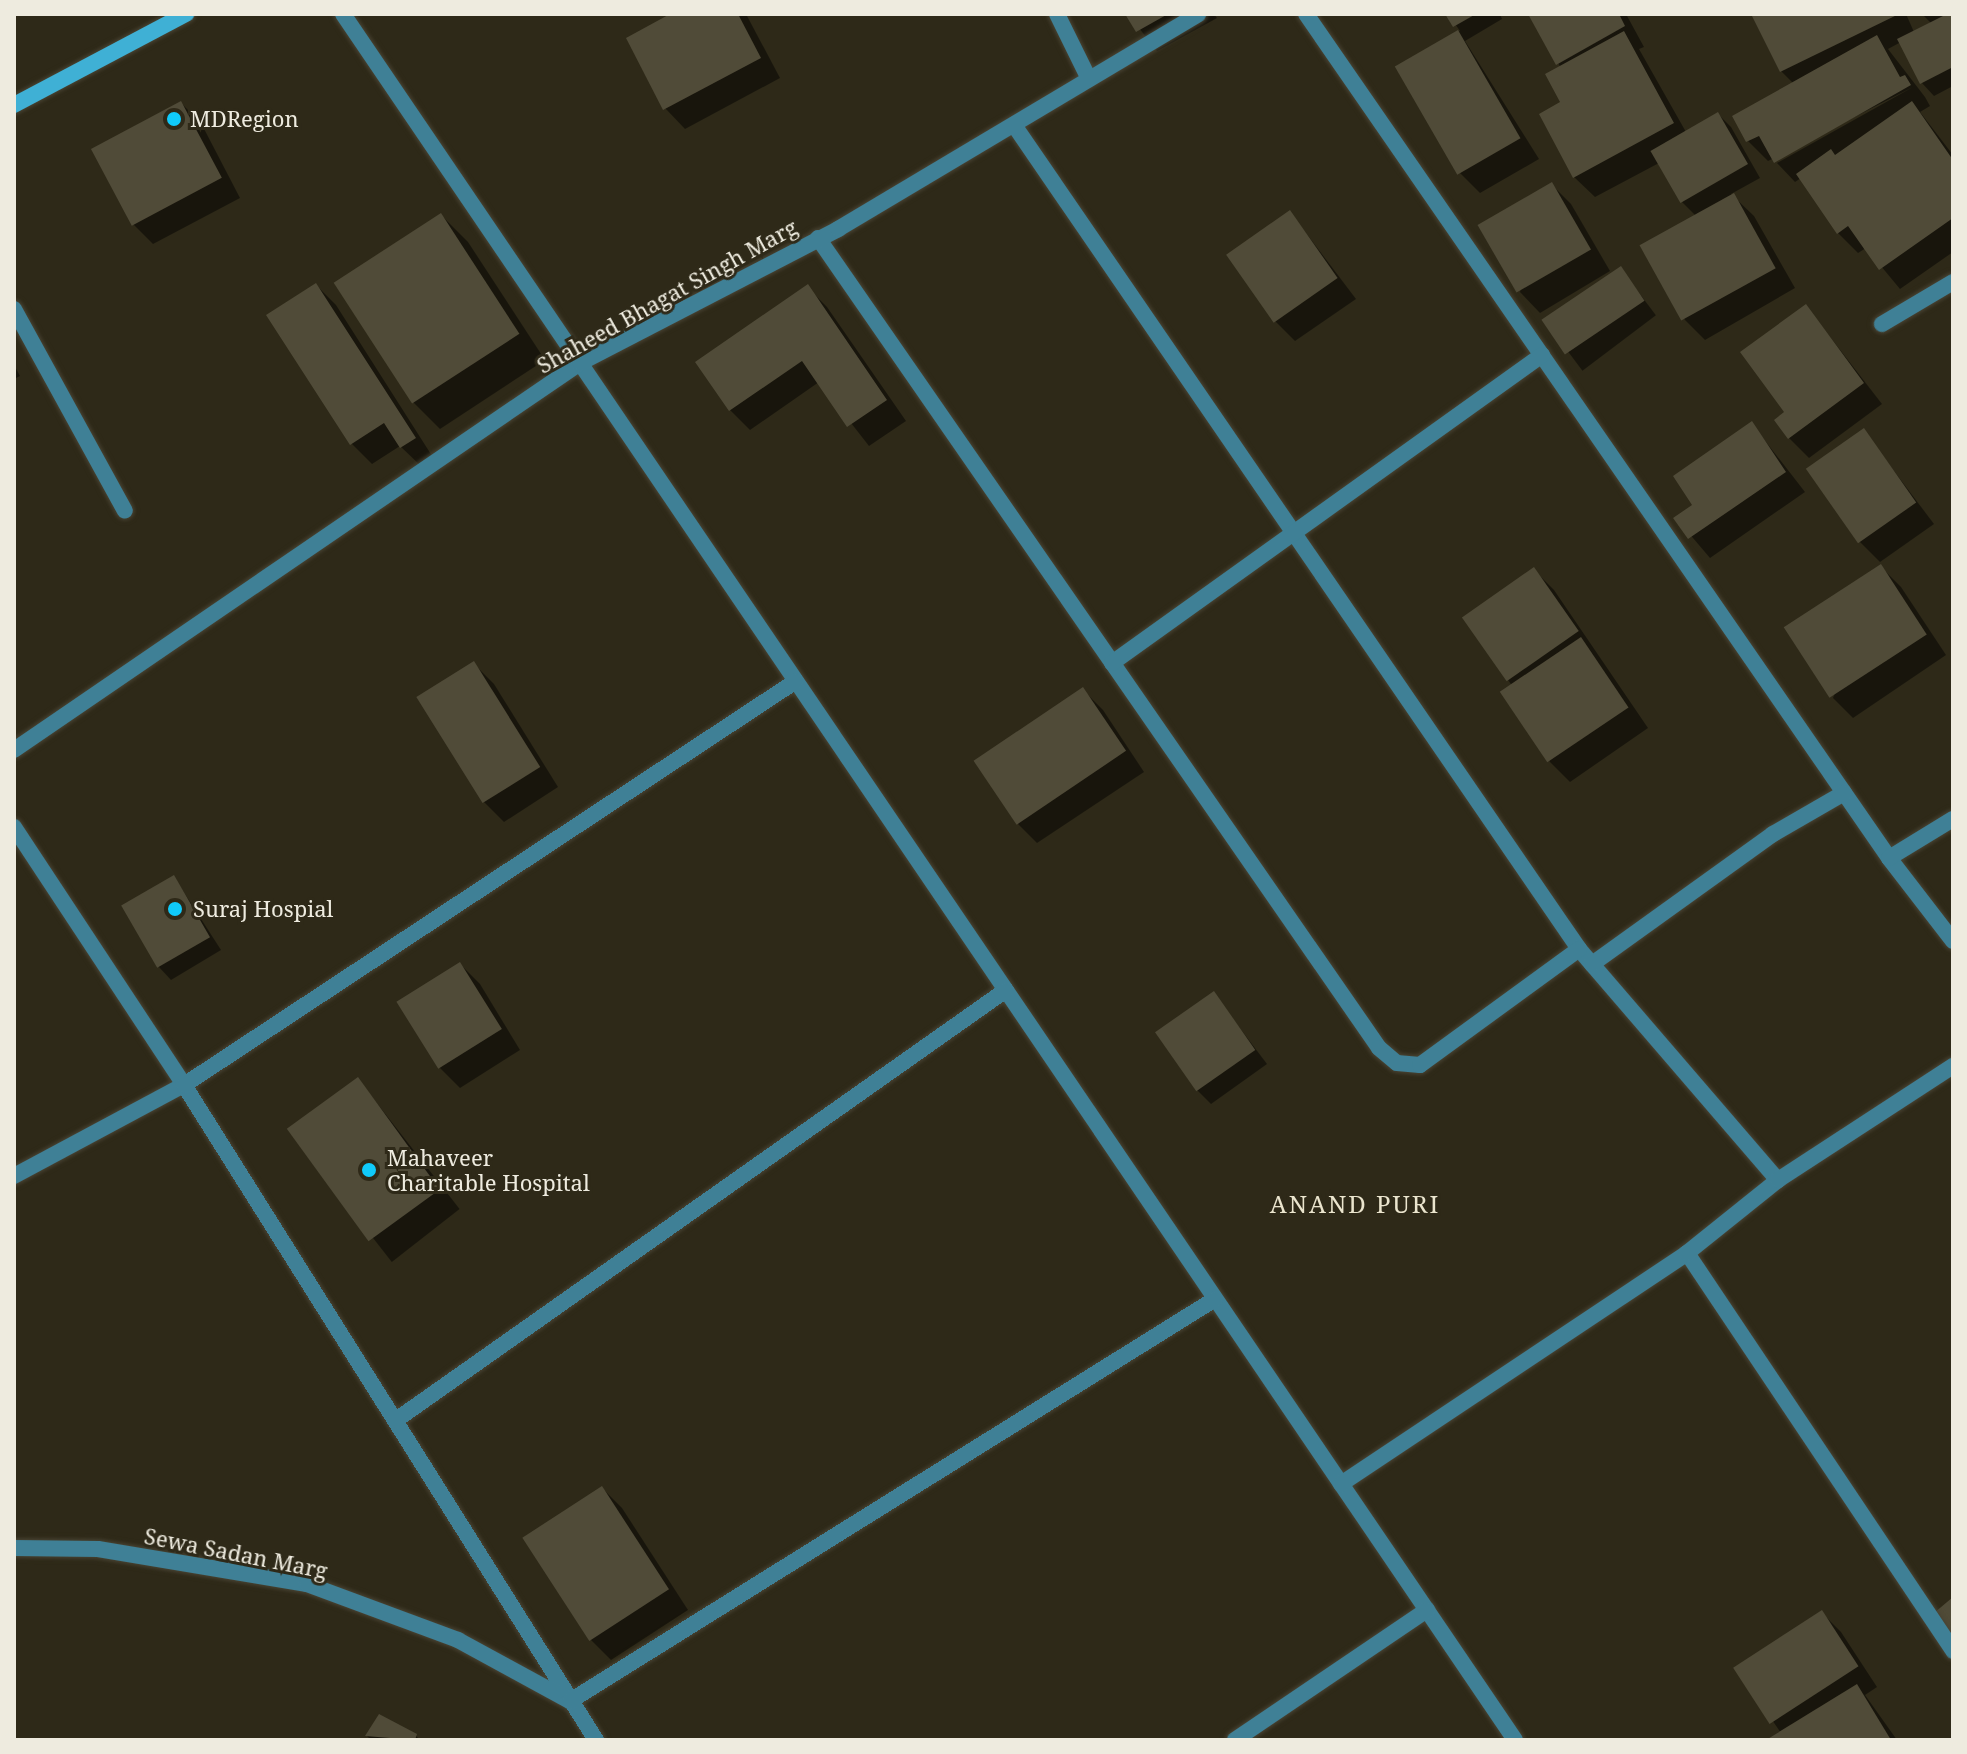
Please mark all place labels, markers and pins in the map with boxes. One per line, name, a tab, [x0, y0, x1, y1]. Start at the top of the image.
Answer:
place label: MDRegion	[190, 106, 299, 132]
marker: MDRegion	[165, 110, 183, 128]
place label: Suraj Hospial	[193, 896, 333, 922]
marker: Suraj Hospial	[164, 898, 186, 920]
place label: Mahaveer Charitable Hospital	[387, 1144, 590, 1196]
marker: Mahaveer Charitable Hospital	[358, 1159, 380, 1181]

